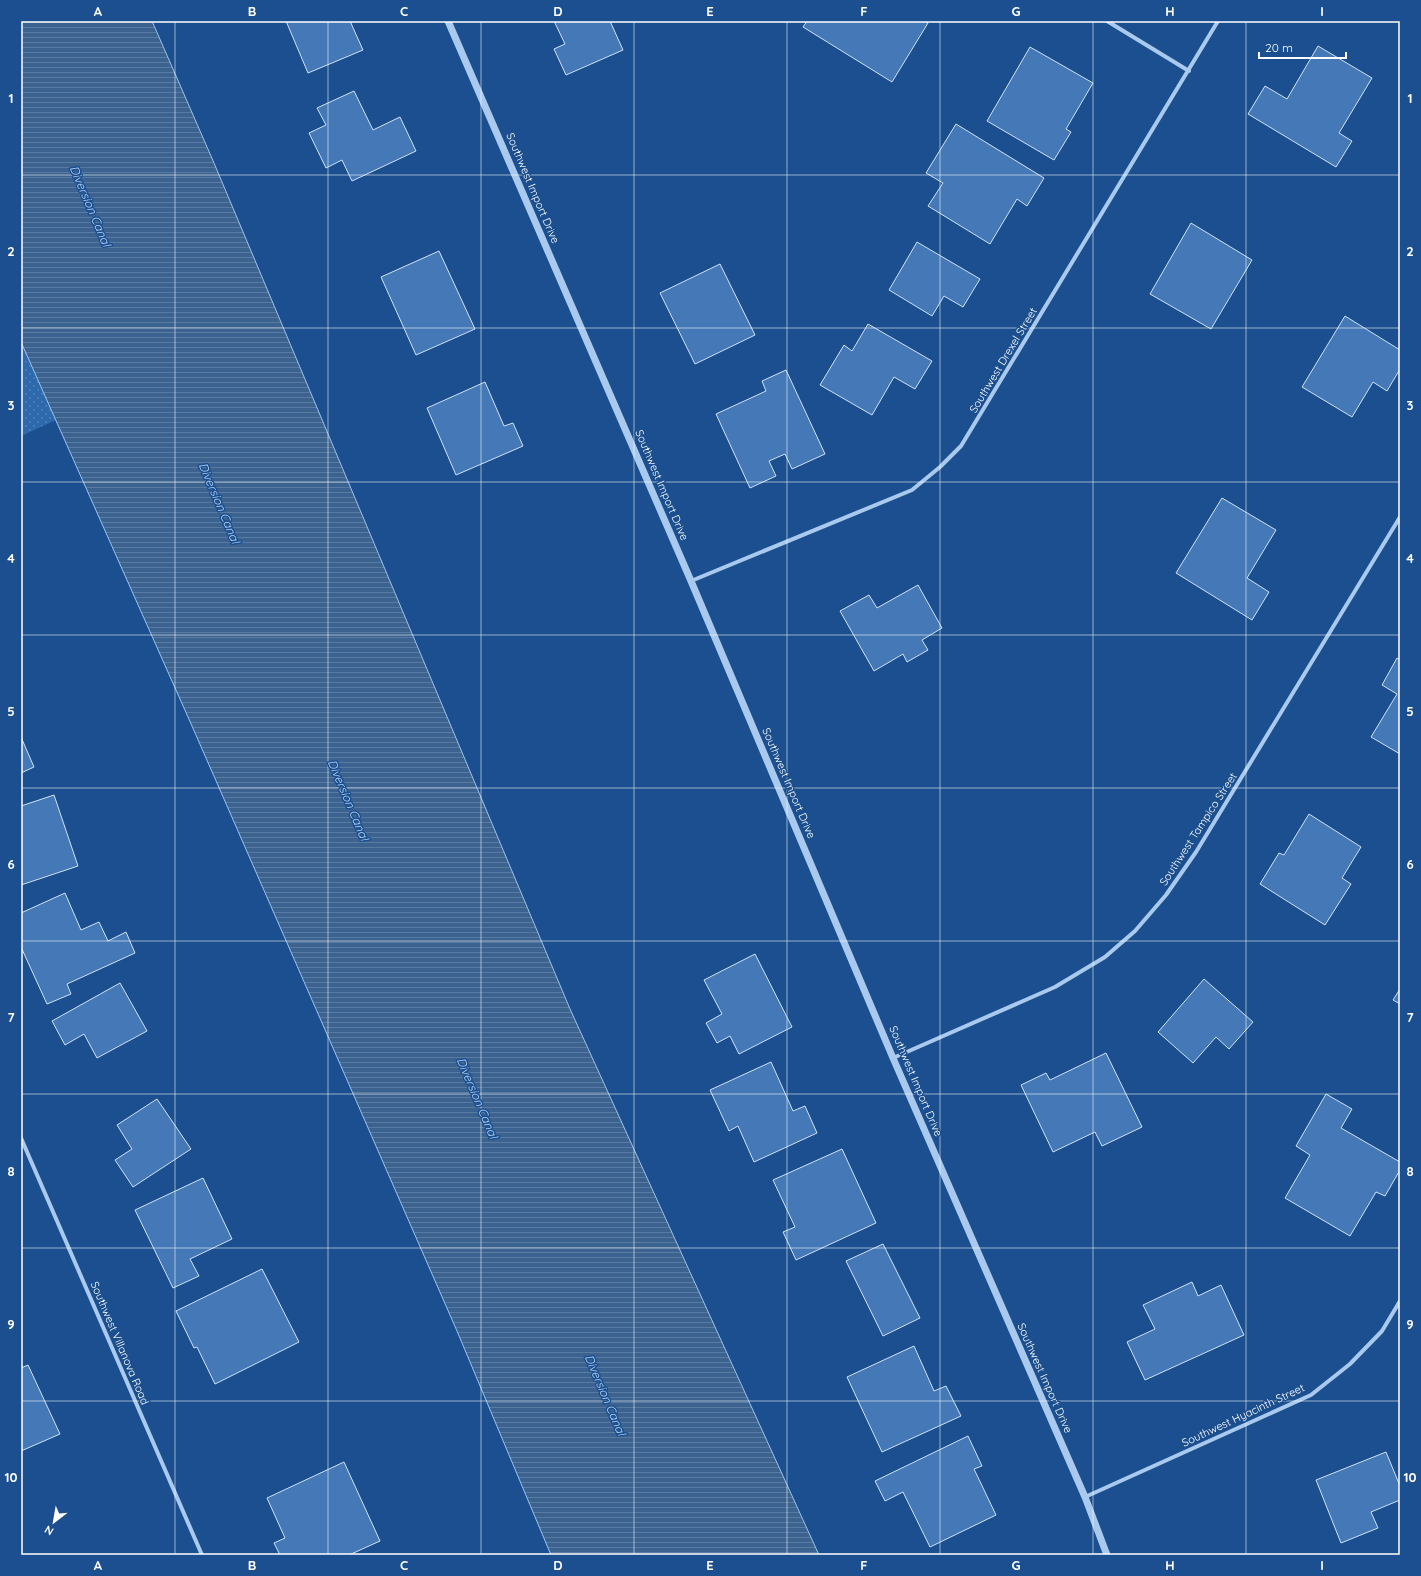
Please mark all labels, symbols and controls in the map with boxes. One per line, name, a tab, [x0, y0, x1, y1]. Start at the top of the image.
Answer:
text: A	[94, 3, 103, 19]
text: B	[248, 3, 256, 19]
text: C	[400, 3, 408, 19]
text: D	[553, 3, 563, 19]
text: E	[706, 3, 714, 19]
text: F	[860, 3, 868, 19]
text: G	[1011, 3, 1021, 19]
text: H	[1165, 3, 1175, 19]
text: I	[1320, 3, 1324, 19]
scale bar	[1259, 34, 1346, 60]
text: 20 m	[1265, 40, 1293, 55]
text: 1	[8, 90, 14, 106]
text: 1	[1407, 90, 1413, 106]
street label: Southwest Import Drive	[503, 131, 563, 245]
water label: Diversion Canal	[67, 163, 115, 250]
text: 2	[7, 243, 15, 259]
text: 2	[1406, 243, 1414, 259]
street label: Southwest Drexel Street	[966, 305, 1040, 415]
text: 3	[8, 397, 15, 413]
text: 3	[1407, 397, 1414, 413]
street label: Southwest Import Drive	[632, 428, 692, 542]
water label: Diversion Canal	[196, 460, 244, 547]
text: 4	[7, 550, 15, 566]
text: 4	[1406, 550, 1414, 566]
text: 5	[7, 703, 15, 719]
text: 5	[1406, 703, 1414, 719]
street label: Southwest Import Drive	[759, 726, 819, 840]
water label: Diversion Canal	[325, 757, 373, 844]
street label: Southwest Tampico Street	[1156, 770, 1240, 888]
text: 6	[7, 856, 15, 872]
text: 6	[1406, 856, 1414, 872]
text: 7	[7, 1009, 15, 1025]
text: 7	[1406, 1009, 1414, 1025]
street label: Southwest Import Drive	[886, 1024, 946, 1138]
water label: Diversion Canal	[454, 1055, 502, 1142]
text: 8	[7, 1163, 15, 1179]
text: 8	[1406, 1163, 1414, 1179]
street label: Southwest Villanova Road	[88, 1279, 152, 1407]
text: 9	[7, 1316, 15, 1332]
text: 9	[1406, 1316, 1414, 1332]
street label: Southwest Import Drive	[1014, 1321, 1076, 1435]
water label: Diversion Canal	[582, 1352, 630, 1439]
street label: Southwest Hyacinth Street	[1179, 1380, 1307, 1450]
text: 10	[4, 1469, 18, 1485]
text: 10	[1403, 1469, 1417, 1485]
north arrow	[34, 1502, 74, 1542]
text: N	[42, 1522, 56, 1539]
text: A	[94, 1557, 103, 1573]
text: B	[248, 1557, 256, 1573]
text: C	[400, 1557, 408, 1573]
text: D	[553, 1557, 563, 1573]
text: E	[706, 1557, 714, 1573]
text: F	[860, 1557, 868, 1573]
text: G	[1011, 1557, 1021, 1573]
text: H	[1165, 1557, 1175, 1573]
text: I	[1320, 1557, 1324, 1573]

